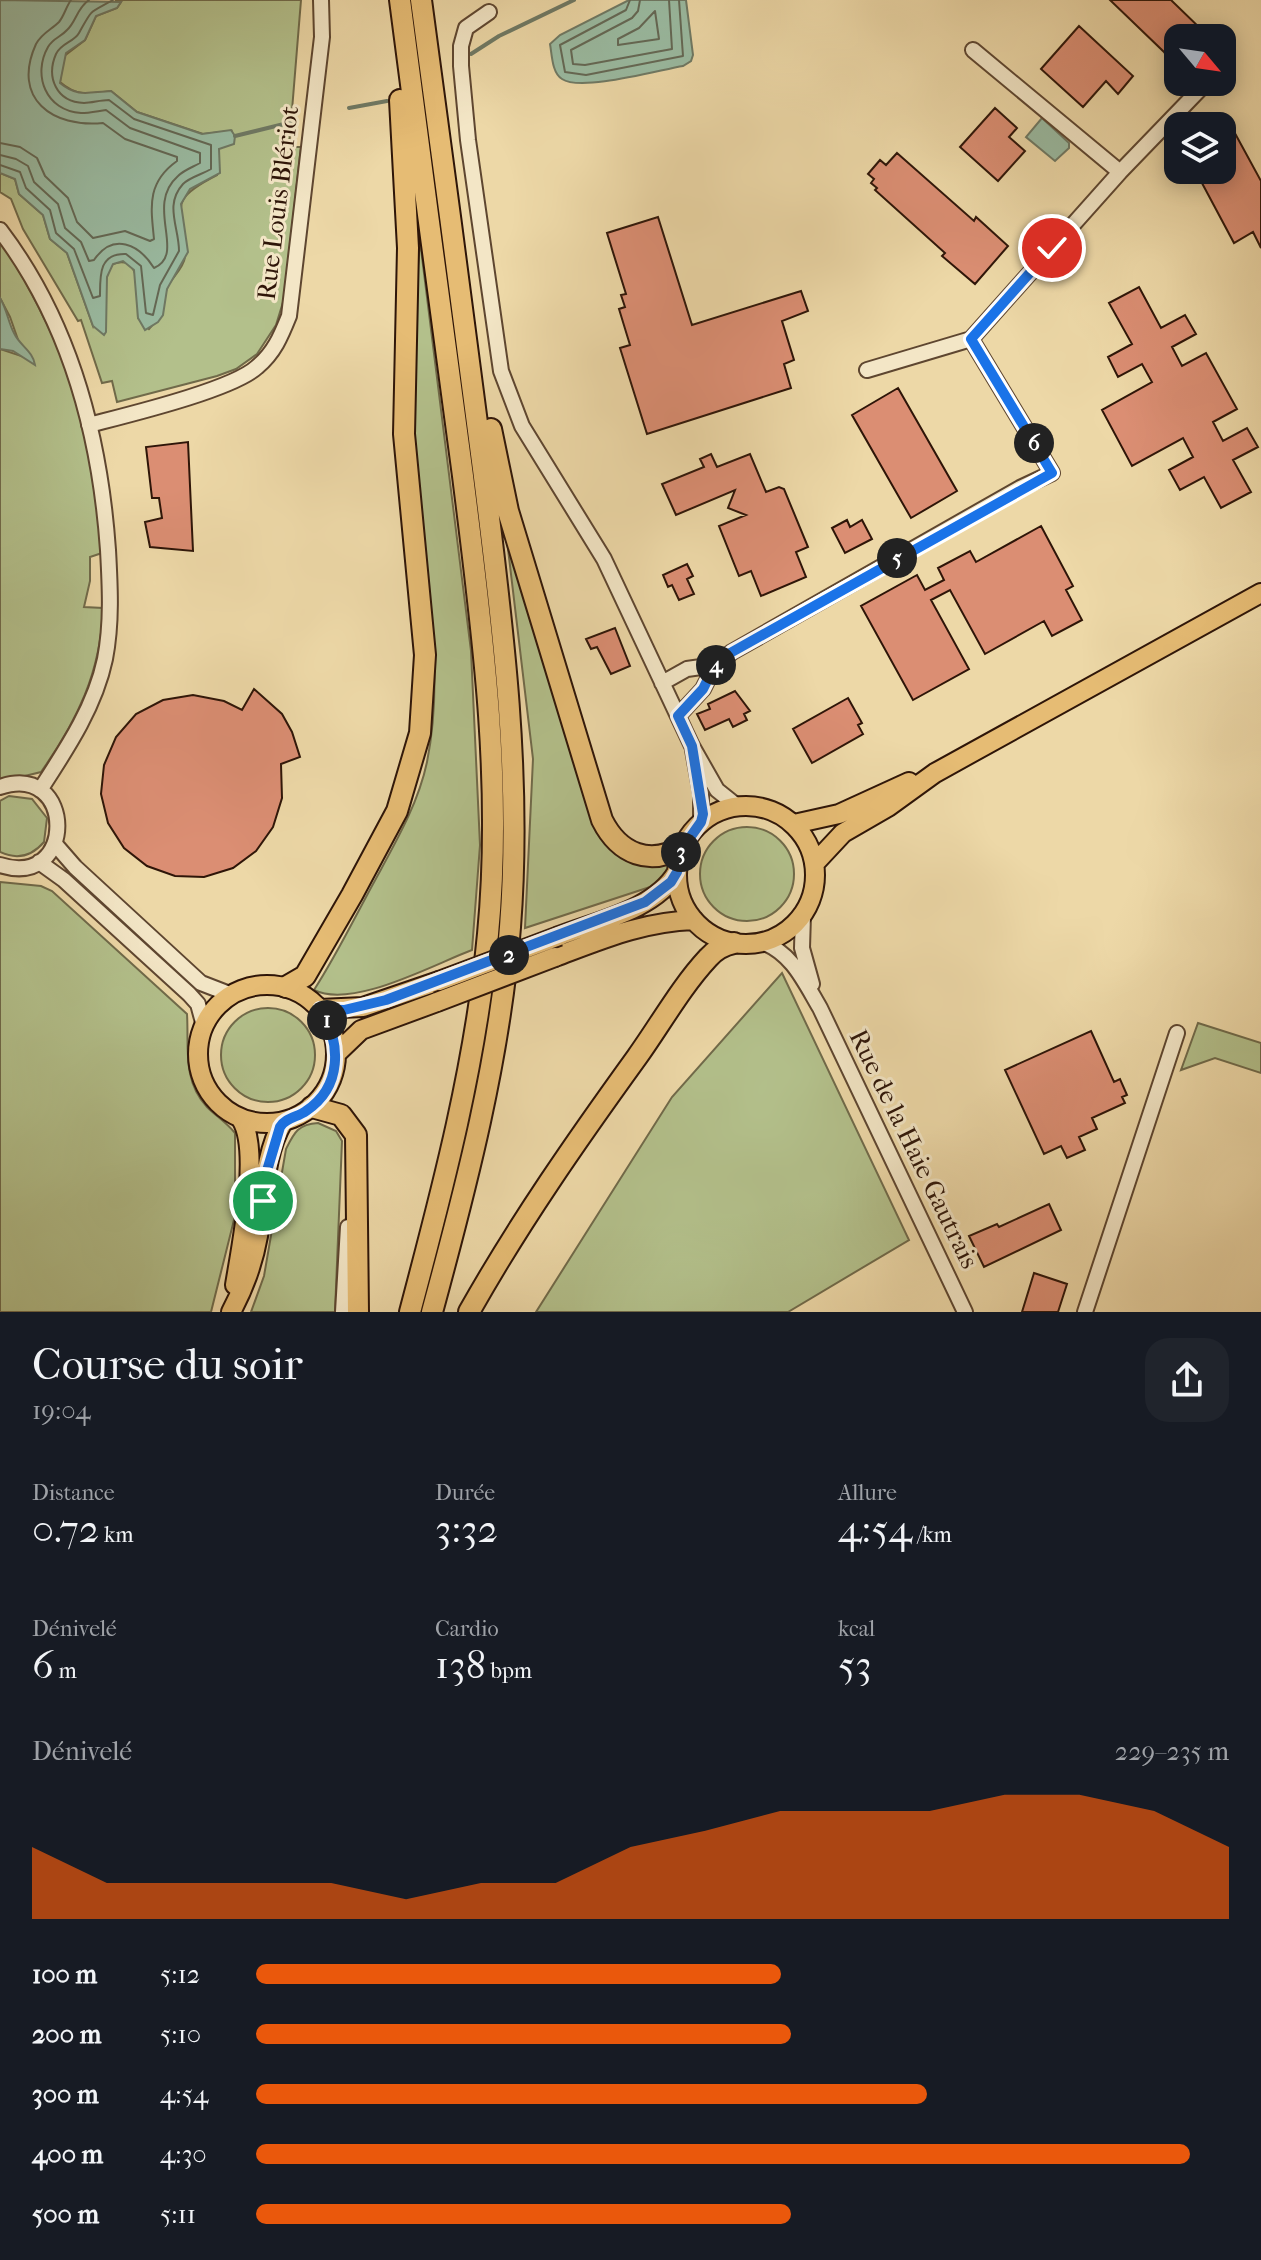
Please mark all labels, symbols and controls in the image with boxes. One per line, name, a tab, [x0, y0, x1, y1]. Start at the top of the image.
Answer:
north arrow	[1164, 24, 1236, 96]
map controls	[1164, 24, 1236, 184]
street label: Rue Louis Blériot	[251, 103, 305, 302]
button: layers	[1164, 112, 1236, 184]
pin	[1018, 214, 1086, 282]
icon: check	[1030, 226, 1074, 270]
pin: 6	[1014, 423, 1054, 463]
text: 6	[1028, 430, 1040, 456]
pin: 5	[877, 538, 917, 578]
text: 5	[892, 545, 902, 571]
pin: 4	[696, 645, 736, 685]
text: 4	[710, 652, 723, 678]
pin: 3	[661, 832, 701, 872]
text: 3	[676, 839, 686, 865]
pin: 2	[489, 935, 529, 975]
text: 2	[503, 942, 515, 968]
pin: 1	[307, 1000, 347, 1040]
text: 1	[323, 1007, 331, 1033]
street label: Rue de la Haie Gautrais	[843, 1024, 985, 1274]
pin	[229, 1167, 297, 1235]
icon: arrive	[241, 1179, 285, 1223]
button: share	[1145, 1338, 1229, 1422]
text: Course du soir	[32, 1339, 303, 1390]
text: 19:04	[32, 1395, 91, 1426]
text: Distance	[32, 1480, 115, 1506]
text: Durée	[435, 1480, 495, 1506]
text: Allure	[838, 1480, 897, 1506]
text: 0.72	[32, 1506, 99, 1552]
text: 3:32	[435, 1506, 498, 1552]
text: 4:54	[838, 1506, 912, 1552]
text: km	[99, 1522, 134, 1548]
text: /km	[912, 1522, 952, 1548]
text: Dénivelé	[32, 1616, 117, 1642]
text: Cardio	[435, 1616, 499, 1642]
text: kcal	[838, 1616, 875, 1642]
text: 6	[32, 1642, 54, 1688]
text: 138	[435, 1642, 486, 1688]
text: 53	[838, 1642, 872, 1688]
text: m	[54, 1658, 77, 1684]
text: bpm	[486, 1658, 532, 1684]
text: Dénivelé	[32, 1736, 132, 1767]
text: 229–235 m	[1115, 1736, 1229, 1767]
text: 100 m	[32, 1959, 97, 1990]
text: 5:12	[160, 1959, 200, 1990]
text: 200 m	[32, 2019, 101, 2050]
text: 5:10	[160, 2019, 201, 2050]
text: 300 m	[32, 2079, 99, 2110]
text: 4:54	[160, 2079, 208, 2110]
text: 400 m	[32, 2139, 103, 2170]
text: 4:30	[160, 2139, 207, 2170]
text: 500 m	[32, 2199, 99, 2230]
text: 5:11	[160, 2199, 196, 2230]

